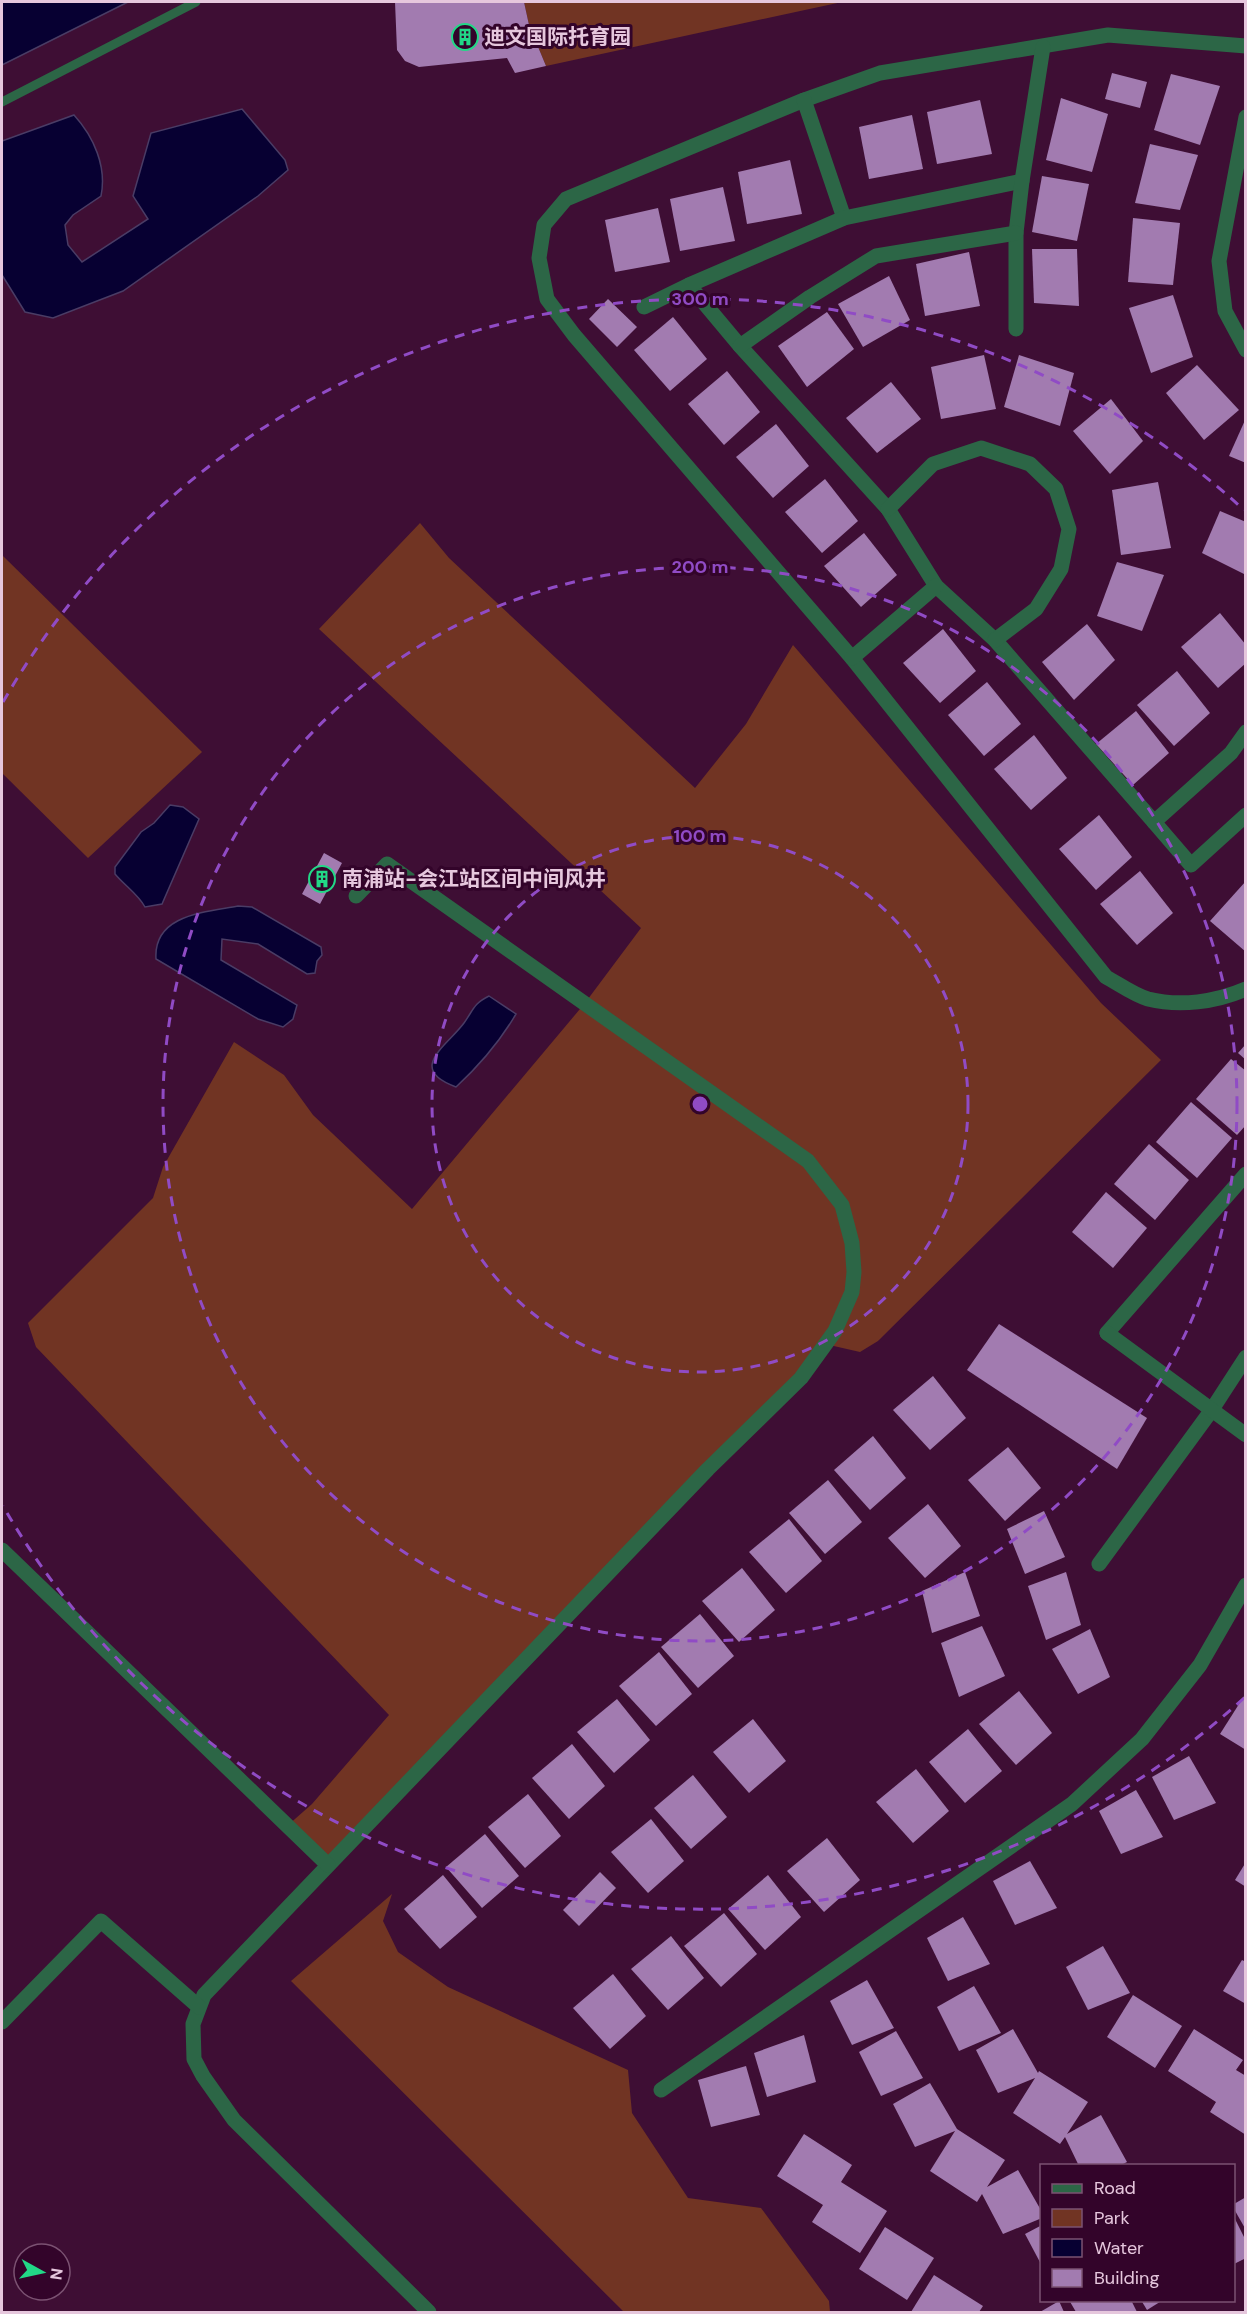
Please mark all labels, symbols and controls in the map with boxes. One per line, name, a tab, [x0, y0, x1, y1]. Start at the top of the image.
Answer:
building icon: 迪文国际托育园	[450, 22, 480, 52]
place label: 迪文国际托育园	[484, 23, 631, 51]
text: 300 m	[671, 287, 729, 311]
text: 200 m	[672, 555, 728, 579]
text: 100 m	[673, 824, 727, 848]
building icon: 南浦站-会江站区间中间风井	[307, 864, 337, 894]
place label: 南浦站-会江站区间中间风井	[342, 865, 606, 893]
centre of rings	[690, 1094, 710, 1114]
legend	[1040, 2164, 1235, 2302]
text: Road	[1094, 2176, 1136, 2200]
text: Park	[1094, 2206, 1130, 2230]
text: Water	[1094, 2236, 1144, 2260]
north arrow	[12, 2242, 72, 2302]
text: Building	[1094, 2266, 1159, 2290]
text: N	[45, 2267, 68, 2281]

